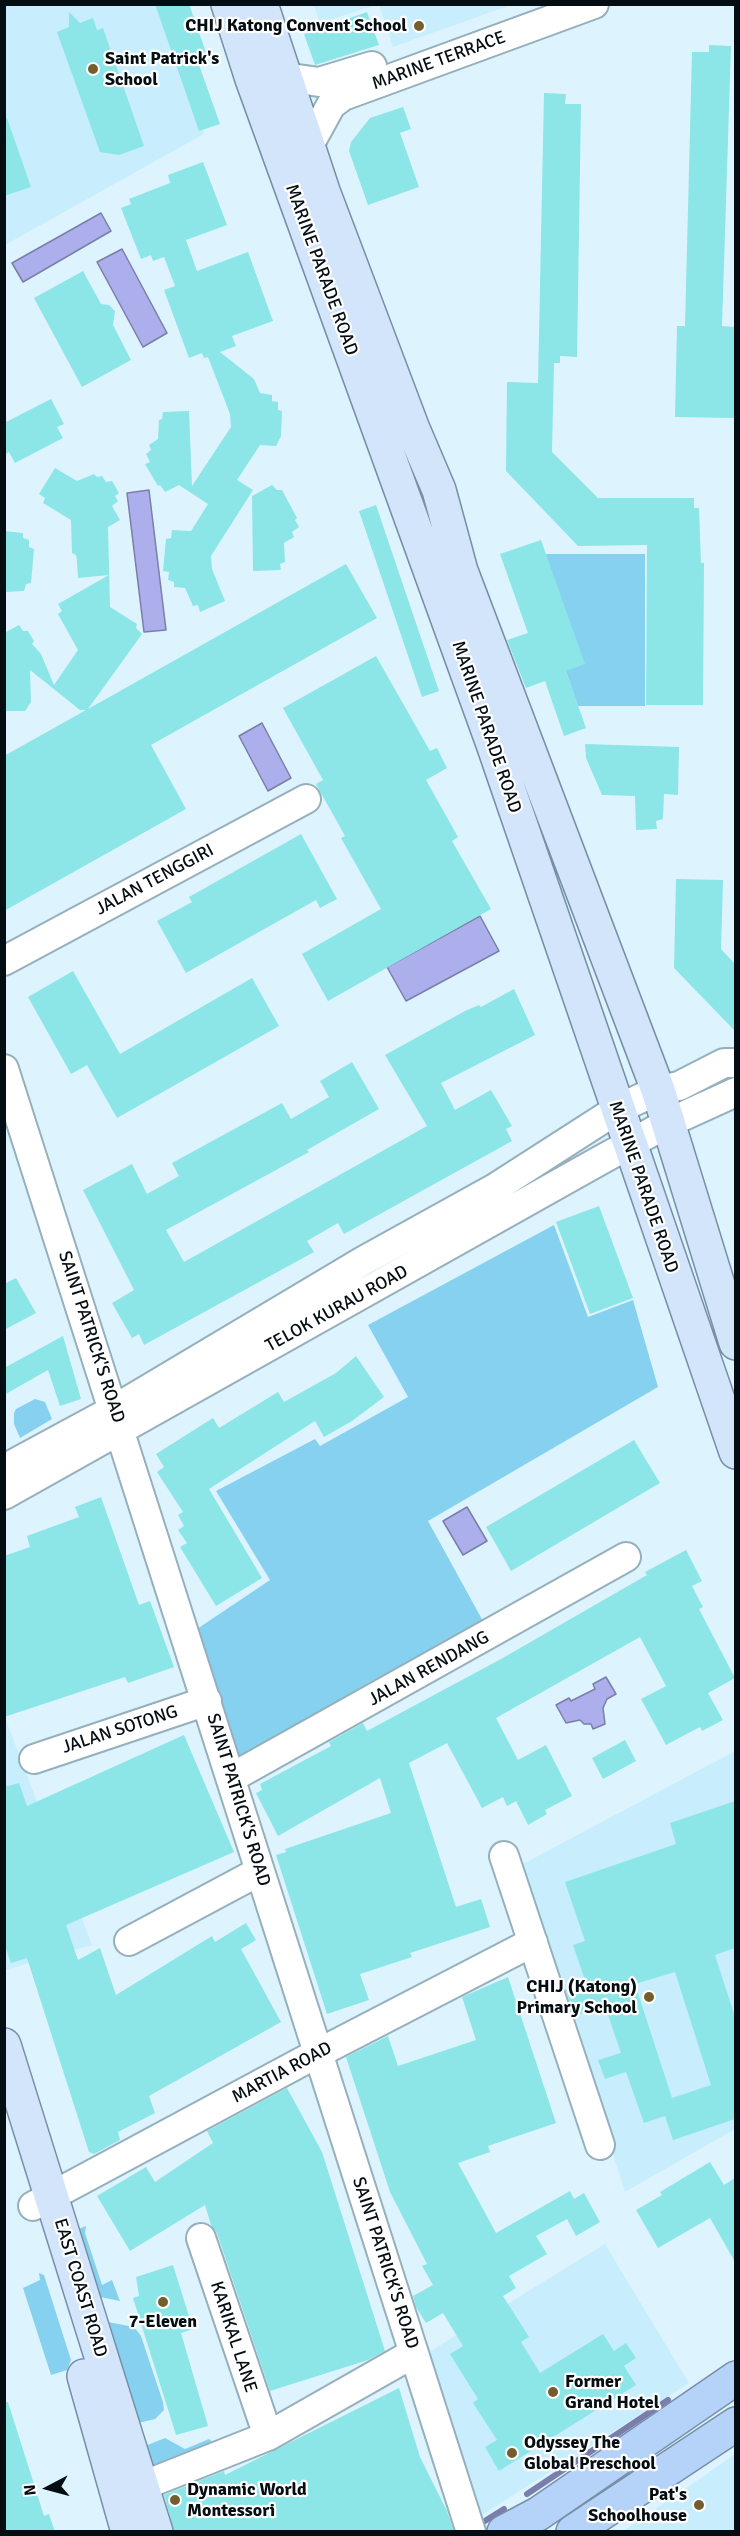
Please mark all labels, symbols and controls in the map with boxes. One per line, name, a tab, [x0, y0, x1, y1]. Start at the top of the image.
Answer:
place label: CHIJ Katong Convent School	[185, 15, 407, 37]
marker: CHIJ Katong Convent School	[412, 19, 426, 33]
street label: MARINE TERRACE	[369, 27, 509, 95]
place label: Saint Patrick's School	[105, 48, 219, 90]
marker: Saint Patrick's School	[86, 62, 100, 76]
street label: MARINE PARADE ROAD	[280, 181, 362, 359]
street label: MARINE PARADE ROAD	[446, 638, 526, 816]
street label: JALAN TENGGIRI	[92, 840, 218, 920]
street label: MARINE PARADE ROAD	[603, 1098, 683, 1276]
street label: SAINT PATRICK'S ROAD	[53, 1248, 129, 1426]
street label: TELOK KURAU ROAD	[262, 1261, 412, 1357]
street label: JALAN RENDANG	[365, 1627, 493, 1711]
street label: JALAN SOTONG	[59, 1701, 181, 1759]
street label: SAINT PATRICK'S ROAD	[201, 1711, 275, 1889]
place label: CHIJ (Katong) Primary School	[517, 1976, 637, 2018]
marker: CHIJ (Katong) Primary School	[642, 1990, 656, 2004]
street label: MARTIA ROAD	[228, 2038, 336, 2108]
street label: SAINT PATRICK'S ROAD	[347, 2174, 423, 2352]
street label: EAST COAST ROAD	[49, 2216, 111, 2360]
street label: KARIKAL LANE	[205, 2279, 261, 2395]
marker: 7-Eleven	[156, 2295, 170, 2309]
place label: 7-Eleven	[129, 2311, 197, 2333]
place label: Former Grand Hotel	[565, 2371, 659, 2414]
marker: Former Grand Hotel	[546, 2385, 560, 2399]
place label: Odyssey The Global Preschool	[524, 2432, 656, 2474]
marker: Odyssey The Global Preschool	[505, 2446, 519, 2460]
north arrow	[18, 2458, 78, 2518]
place label: Dynamic World Montessori	[187, 2479, 307, 2522]
text: N	[20, 2483, 41, 2496]
place label: Pat's Schoolhouse	[588, 2484, 687, 2526]
marker: Dynamic World Montessori	[168, 2493, 182, 2507]
marker: Pat's Schoolhouse	[692, 2498, 706, 2512]

